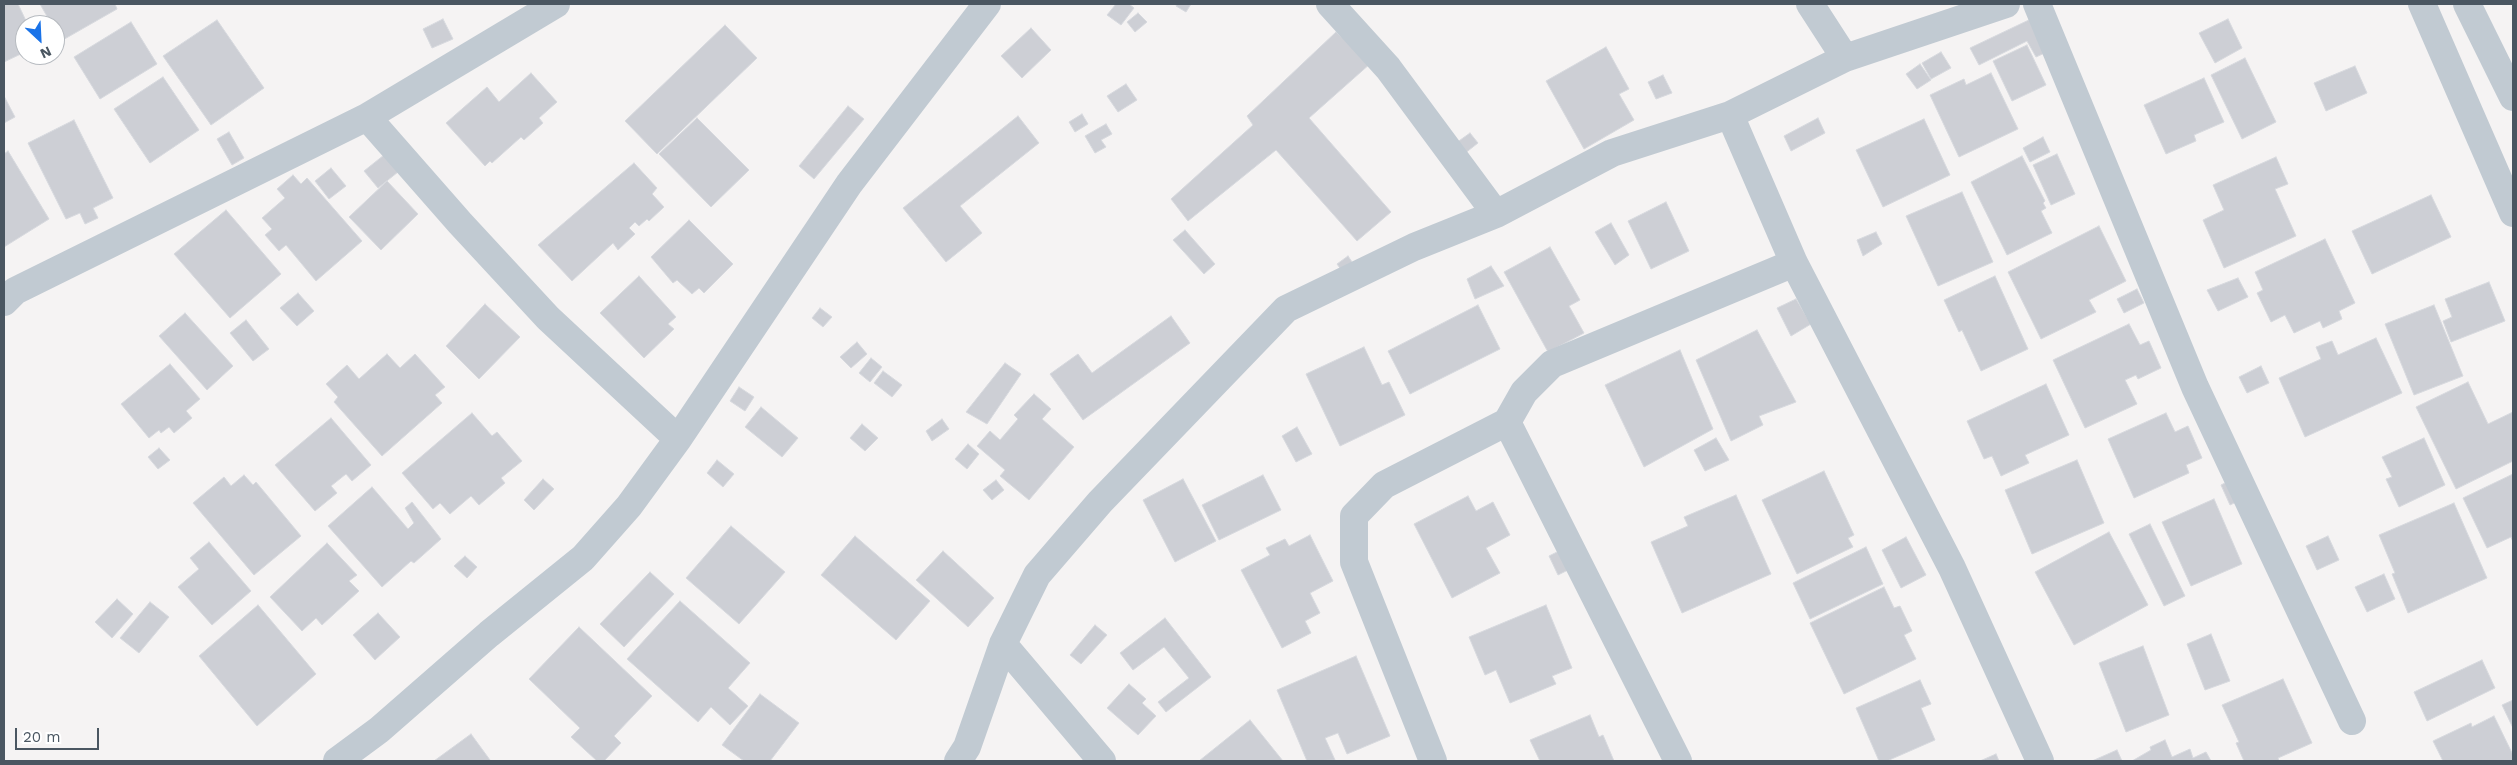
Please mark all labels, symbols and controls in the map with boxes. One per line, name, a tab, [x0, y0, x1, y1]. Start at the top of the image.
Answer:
north arrow	[15, 15, 65, 65]
text: N	[38, 43, 54, 62]
scale bar	[18, 718, 101, 750]
text: 20 m	[23, 728, 61, 746]

